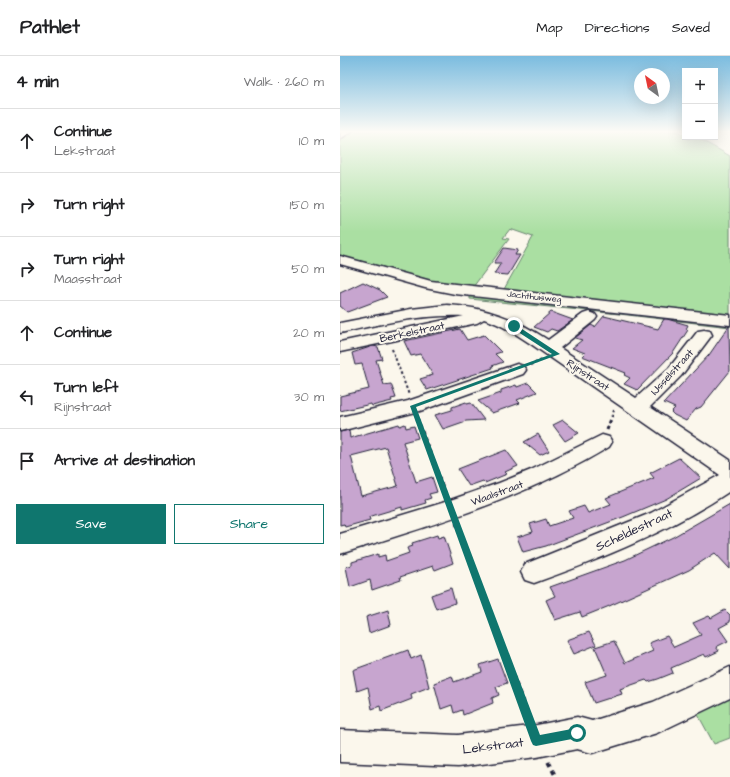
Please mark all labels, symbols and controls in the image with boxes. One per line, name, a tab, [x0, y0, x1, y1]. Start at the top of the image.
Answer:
text: Pathlet	[20, 14, 80, 41]
text: Map	[536, 18, 563, 38]
text: Directions	[585, 18, 650, 38]
text: Saved	[672, 18, 710, 38]
north arrow	[634, 68, 670, 104]
map controls	[682, 68, 718, 140]
button: +	[682, 68, 718, 104]
text: 4 min	[16, 70, 59, 94]
text: Walk · 260 m	[244, 73, 324, 91]
button: −	[682, 104, 718, 140]
text: Continue	[54, 121, 112, 142]
icon: ahead	[16, 130, 38, 152]
text: 10 m	[299, 132, 324, 150]
text: Lekstraat	[54, 142, 115, 160]
icon: right	[16, 194, 38, 216]
text: Turn right	[54, 194, 125, 215]
text: 150 m	[290, 196, 324, 214]
text: Turn right	[54, 249, 125, 270]
icon: right	[16, 258, 38, 280]
text: 50 m	[291, 260, 324, 278]
text: Maasstraat	[54, 270, 122, 288]
street label: Jachthuisweg	[506, 288, 562, 306]
route end	[505, 317, 523, 335]
street label: Berkelstraat	[378, 318, 446, 346]
icon: ahead	[16, 322, 38, 344]
text: Continue	[54, 322, 112, 343]
text: 20 m	[293, 324, 324, 342]
street label: IJsselstraat	[647, 345, 697, 399]
street label: Rijnstraat	[564, 355, 613, 395]
text: Turn left	[54, 377, 118, 398]
icon: left	[16, 386, 38, 408]
text: 30 m	[294, 388, 324, 406]
text: Rijnstraat	[54, 398, 111, 416]
icon: arrive	[16, 450, 38, 472]
text: Arrive at destination	[54, 450, 195, 471]
street label: Waalstraat	[469, 476, 526, 509]
button: Save	[16, 504, 166, 544]
button: Share	[174, 504, 324, 544]
street label: Scheldestraat	[592, 504, 676, 556]
route start	[568, 724, 586, 742]
street label: Lekstraat	[461, 733, 525, 759]

